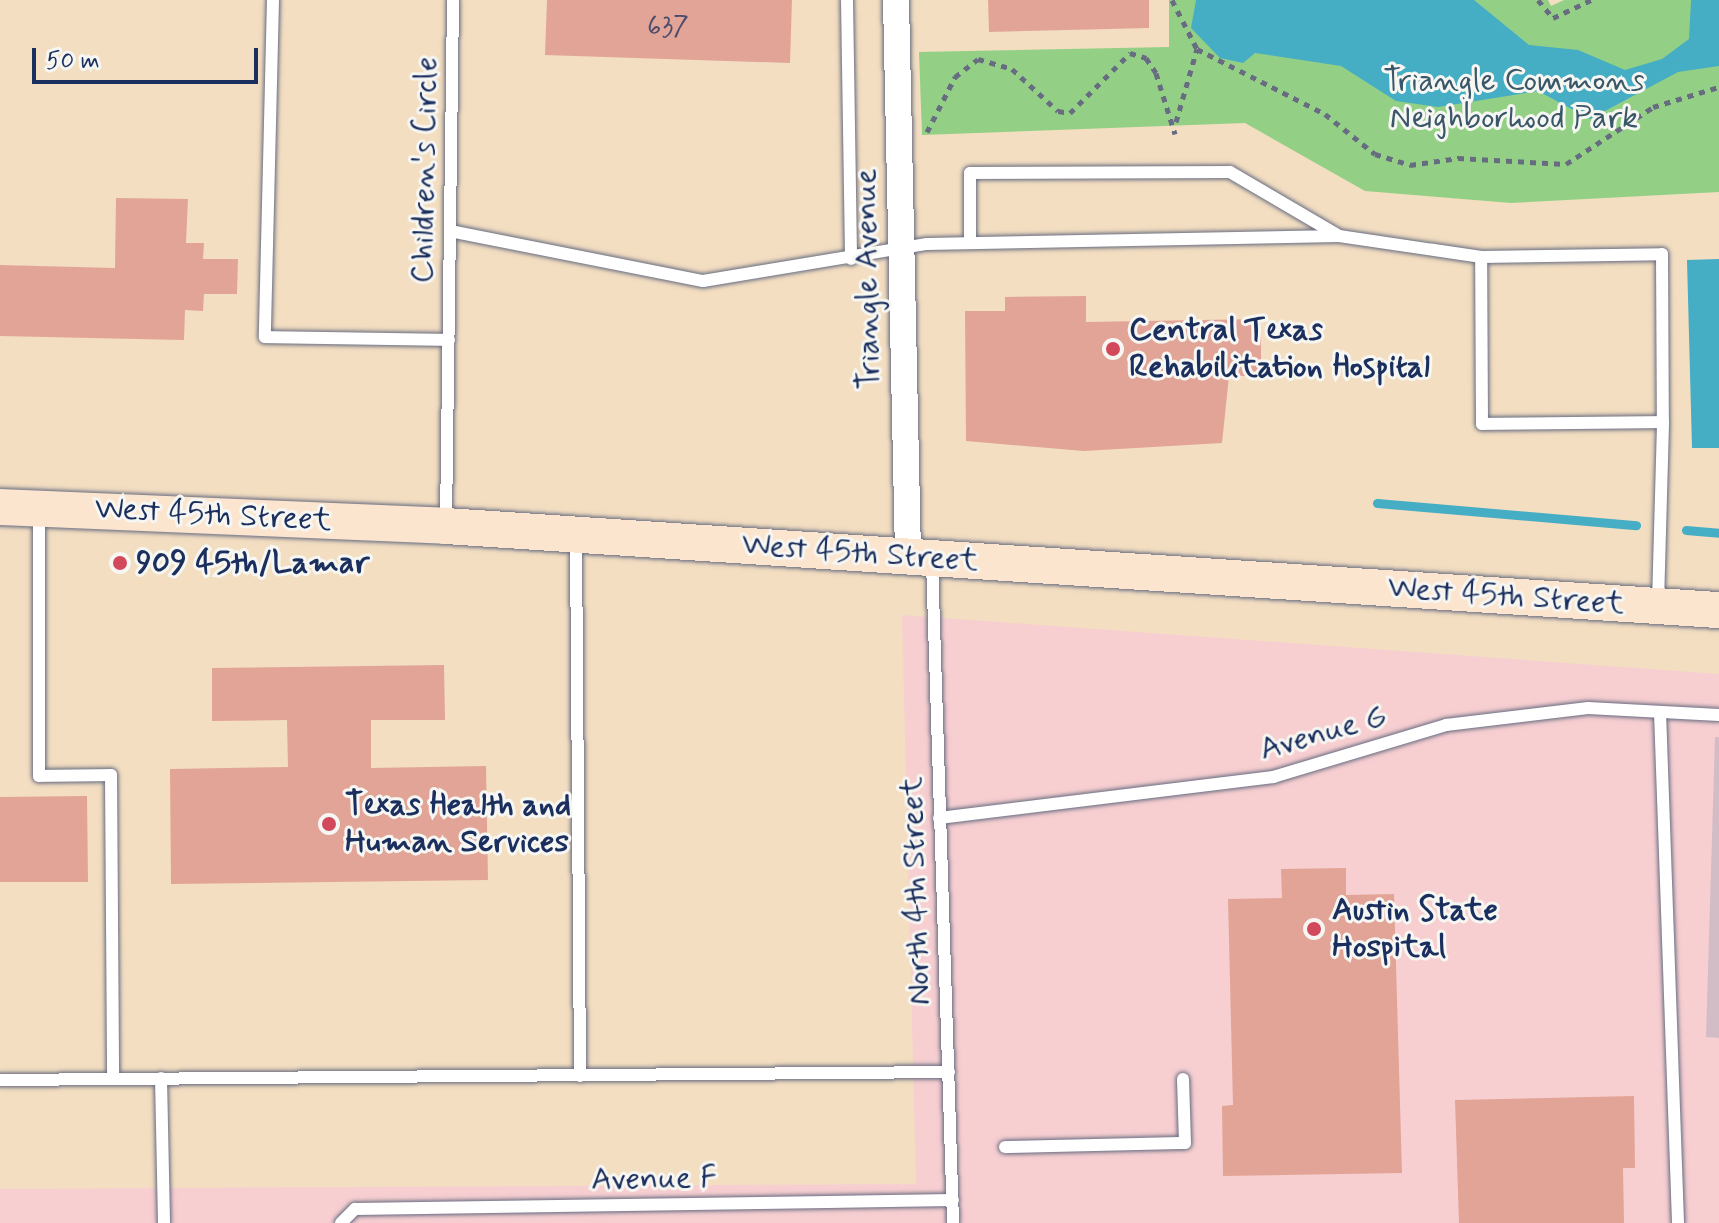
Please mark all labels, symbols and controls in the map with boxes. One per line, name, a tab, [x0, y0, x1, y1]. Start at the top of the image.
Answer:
house number: 637	[647, 11, 689, 45]
scale bar	[36, 32, 262, 82]
text: 50 m	[46, 46, 100, 77]
street label: Children's Circle	[404, 55, 446, 285]
park label: Triangle Commons Neighborhood Park	[1381, 63, 1647, 138]
street label: Triangle Avenue	[847, 168, 889, 390]
place label: Central Texas Rehabilitation Hospital	[1129, 312, 1446, 387]
marker: Central Texas Rehabilitation Hospital	[1104, 340, 1122, 358]
street label: West 45th Street	[94, 490, 332, 540]
street label: West 45th Street	[740, 526, 980, 580]
place label: 909 45th/Lamar	[136, 544, 369, 582]
marker: 909 45th/Lamar	[111, 554, 129, 572]
street label: West 45th Street	[1386, 569, 1626, 623]
street label: Avenue G	[1255, 697, 1391, 769]
street label: North 4th Street	[893, 776, 939, 1006]
place label: Texas Health and Human Services	[345, 787, 573, 862]
marker: Texas Health and Human Services	[320, 815, 338, 833]
place label: Austin State Hospital	[1332, 892, 1492, 967]
marker: Austin State Hospital	[1303, 918, 1325, 940]
street label: Avenue F	[591, 1159, 717, 1199]

